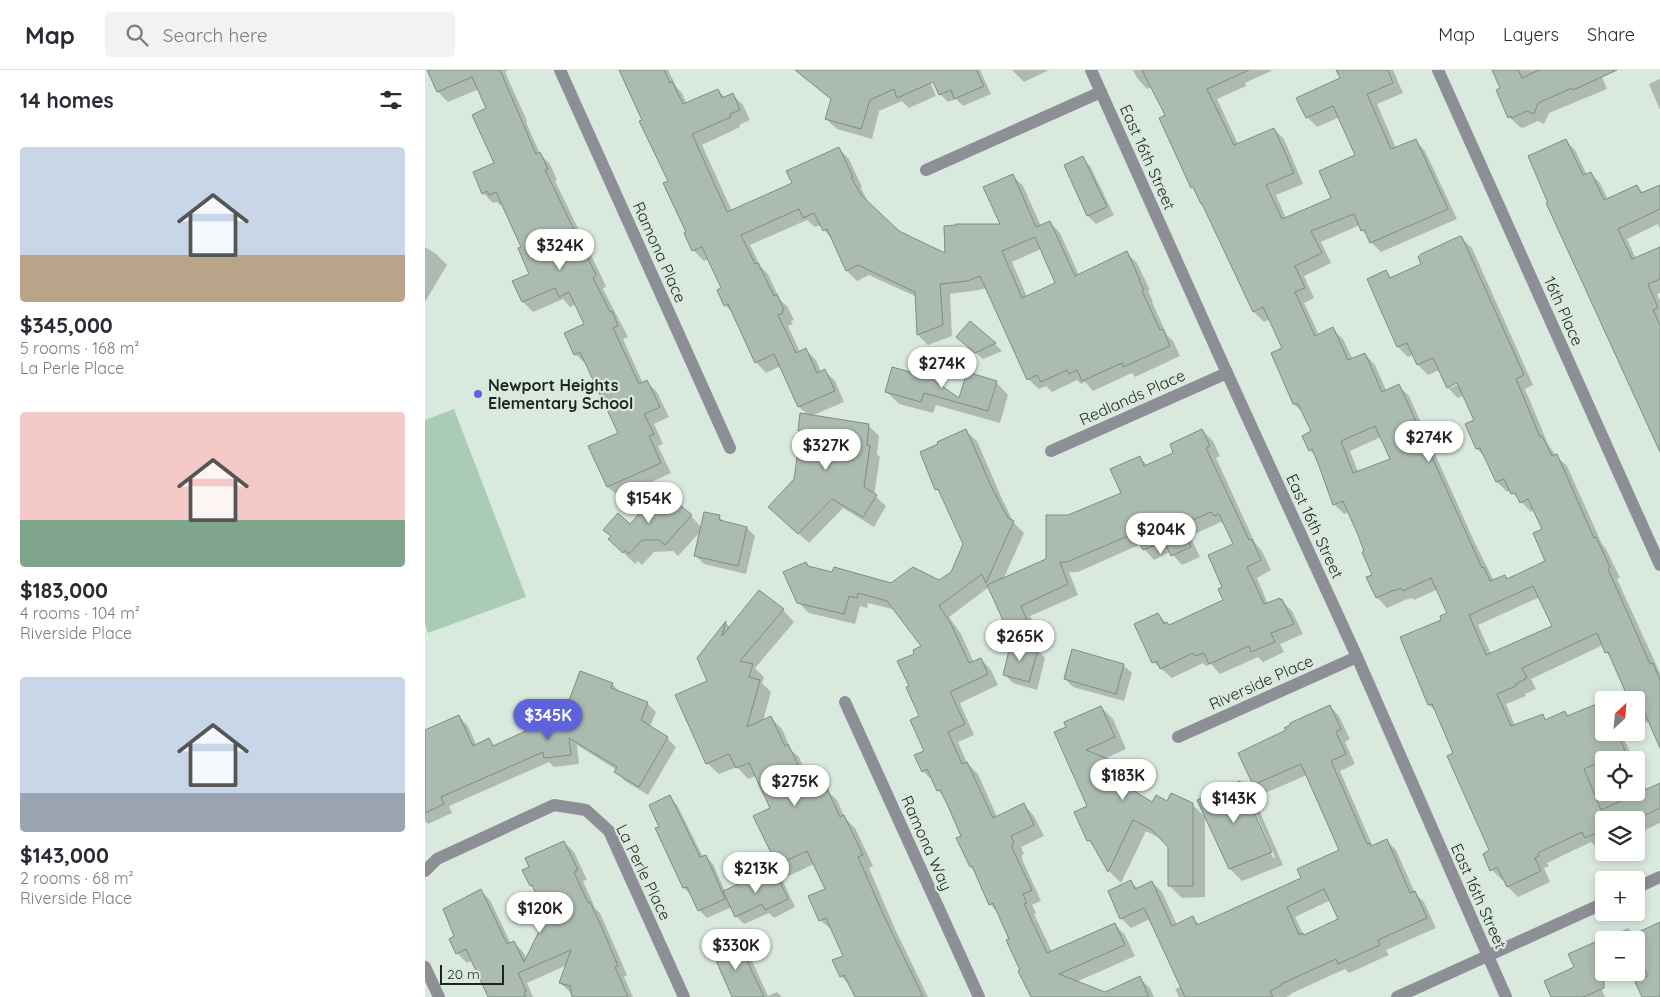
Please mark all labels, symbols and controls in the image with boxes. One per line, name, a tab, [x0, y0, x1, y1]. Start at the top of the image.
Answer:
search box	[105, 12, 455, 57]
text: Map	[25, 20, 75, 50]
icon: search	[123, 21, 151, 49]
text: Search here	[163, 23, 268, 47]
text: Map	[1438, 23, 1475, 46]
text: Layers	[1503, 23, 1559, 46]
text: Share	[1587, 23, 1635, 46]
icon: filters	[377, 86, 405, 114]
text: 14 homes	[20, 87, 114, 113]
street label: East 16th Street	[1116, 101, 1180, 213]
icon: home	[168, 180, 258, 270]
street label: Ramona Place	[629, 198, 691, 306]
pin: $324K	[525, 228, 595, 271]
text: $324K	[536, 235, 584, 255]
street label: 16th Place	[1540, 273, 1588, 349]
text: $345,000	[20, 312, 113, 338]
text: 5 rooms · 168 m²	[20, 338, 139, 358]
pin: $274K	[907, 346, 977, 389]
text: $274K	[919, 353, 965, 373]
text: La Perle Place	[20, 358, 124, 378]
street label: Redlands Place	[1076, 365, 1188, 429]
place label: Newport Heights Elementary School	[488, 375, 633, 413]
marker: Newport Heights Elementary School	[472, 388, 484, 400]
pin: $274K	[1394, 420, 1464, 463]
text: $274K	[1406, 427, 1452, 447]
pin: $327K	[791, 428, 861, 471]
text: $327K	[803, 435, 849, 455]
icon: home	[168, 445, 258, 535]
street label: East 16th Street	[1282, 470, 1348, 582]
pin: $154K	[614, 482, 684, 524]
text: $154K	[627, 488, 671, 508]
pin: $204K	[1126, 512, 1196, 555]
text: $204K	[1137, 519, 1185, 539]
text: $183,000	[20, 577, 108, 603]
text: 4 rooms · 104 m²	[20, 603, 140, 623]
pin: $265K	[985, 620, 1055, 662]
text: Riverside Place	[20, 623, 132, 643]
text: $265K	[996, 626, 1044, 646]
street label: Riverside Place	[1206, 650, 1316, 714]
north arrow	[1595, 691, 1645, 741]
map controls	[1595, 691, 1645, 981]
pin: $345K	[513, 698, 583, 741]
text: $345K	[524, 705, 572, 725]
icon: home	[168, 710, 258, 800]
button: locate	[1595, 751, 1645, 801]
pin: $183K	[1088, 758, 1158, 801]
pin: $275K	[760, 764, 830, 807]
text: $183K	[1101, 765, 1145, 785]
text: $275K	[771, 771, 819, 791]
pin: $143K	[1199, 782, 1269, 824]
text: $143K	[1212, 788, 1256, 808]
street label: Ramona Way	[897, 792, 957, 894]
button: layers	[1595, 811, 1645, 861]
street label: La Perle Place	[612, 821, 676, 923]
street label: East 16th Street	[1447, 840, 1511, 952]
text: $143,000	[20, 842, 109, 868]
pin: $213K	[721, 852, 791, 894]
text: $213K	[734, 858, 778, 878]
text: 2 rooms · 68 m²	[20, 868, 134, 888]
button: +	[1595, 871, 1645, 921]
text: Riverside Place	[20, 888, 132, 908]
pin: $120K	[505, 892, 575, 934]
text: $120K	[517, 898, 563, 918]
pin: $330K	[701, 928, 771, 971]
button: −	[1595, 931, 1645, 981]
text: $330K	[712, 935, 760, 955]
scale bar	[440, 962, 504, 985]
text: 20 m	[447, 965, 480, 983]

